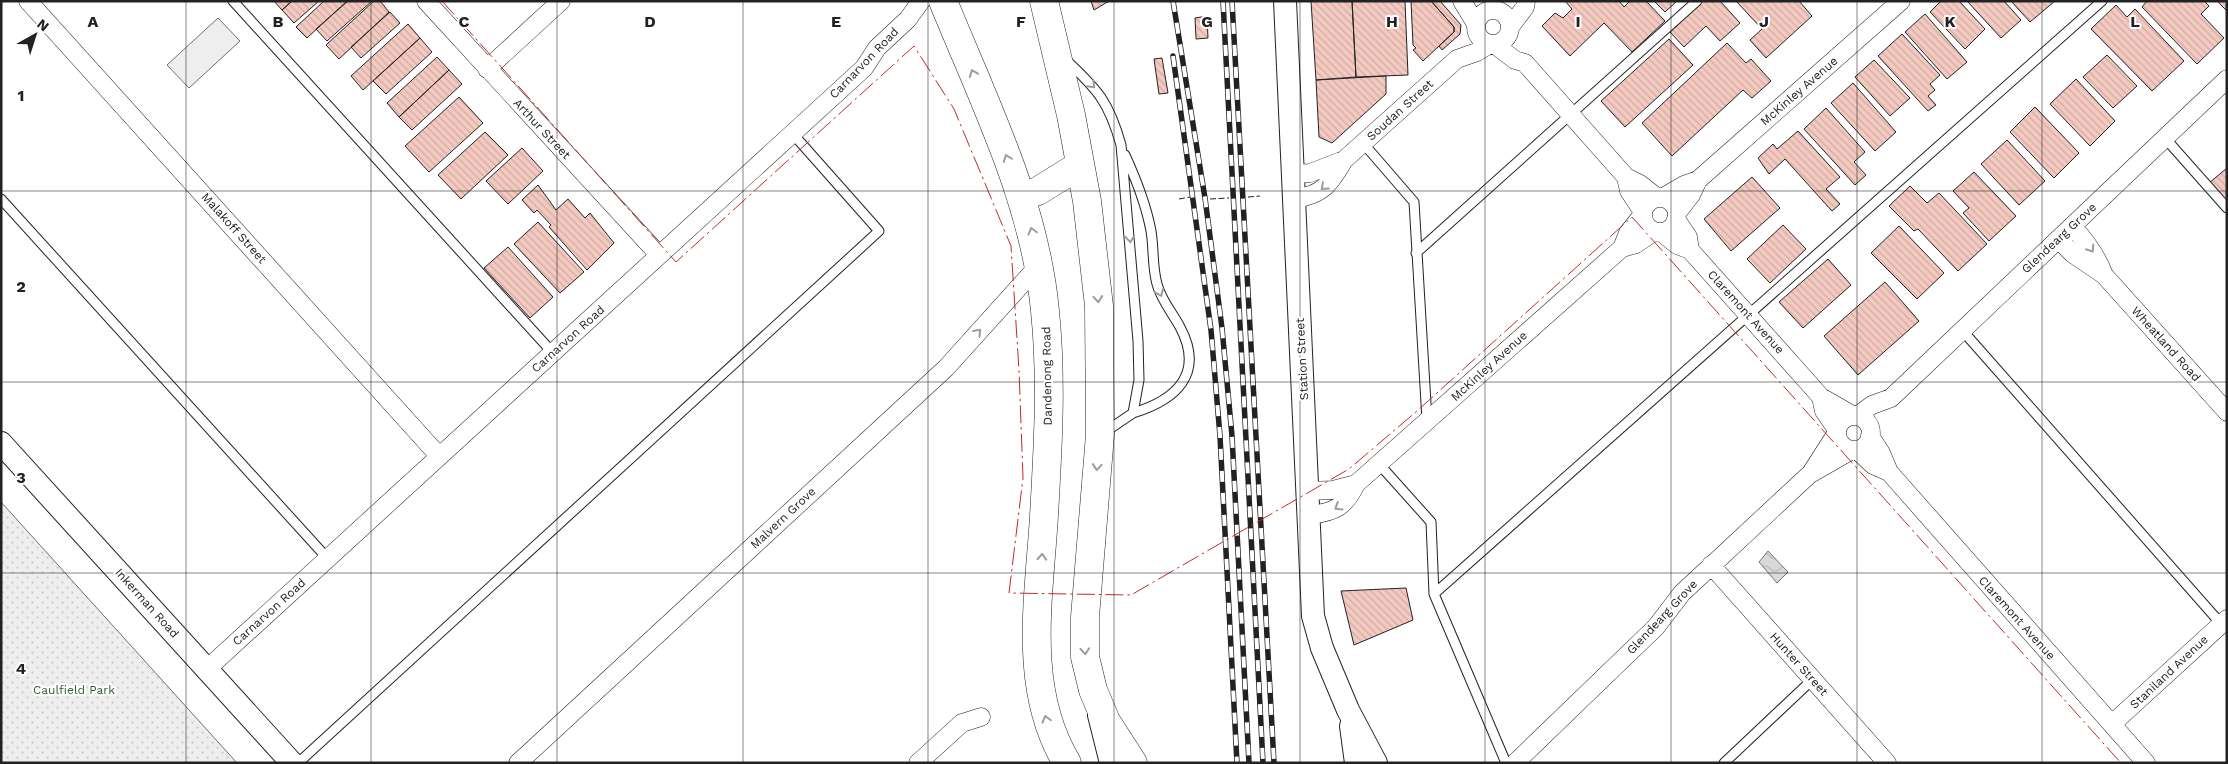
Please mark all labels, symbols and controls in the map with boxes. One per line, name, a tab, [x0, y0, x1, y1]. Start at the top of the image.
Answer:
north arrow	[10, 10, 60, 60]
text: A	[88, 12, 99, 31]
text: B	[273, 12, 284, 31]
text: C	[459, 12, 470, 31]
text: D	[644, 12, 656, 31]
text: E	[831, 12, 841, 31]
text: F	[1016, 12, 1026, 31]
text: G	[1201, 12, 1213, 31]
text: H	[1386, 12, 1398, 31]
text: I	[1575, 12, 1581, 31]
text: J	[1759, 12, 1769, 31]
text: K	[1944, 12, 1956, 31]
text: L	[2130, 12, 2140, 31]
text: N	[34, 15, 52, 34]
street label: Carnarvon Road	[827, 25, 901, 101]
street label: McKinley Avenue	[1758, 54, 1840, 128]
one-way arrow	[969, 69, 979, 78]
street label: Soudan Street	[1364, 77, 1436, 143]
one-way arrow	[1086, 79, 1095, 88]
text: 1	[18, 86, 24, 105]
street label: Arthur Street	[511, 96, 573, 162]
one-way arrow	[1003, 154, 1013, 163]
one-way arrow	[1321, 181, 1330, 190]
street label: Malakoff Street	[199, 190, 269, 266]
street label: Glendearg Grove	[2019, 200, 2099, 276]
one-way arrow	[1027, 228, 1037, 236]
one-way arrow	[1124, 235, 1135, 243]
one-way arrow	[2085, 243, 2094, 252]
street label: Claremont Avenue	[1705, 267, 1787, 357]
text: 2	[16, 277, 26, 296]
one-way arrow	[1154, 288, 1165, 297]
one-way arrow	[1092, 296, 1103, 304]
street label: Carnarvon Road	[529, 303, 607, 375]
street label: Wheatland Road	[2129, 304, 2203, 384]
street label: Station Street	[1293, 318, 1311, 400]
street label: Dandenong Road	[1039, 326, 1055, 426]
one-way arrow	[973, 328, 982, 337]
street label: McKinley Avenue	[1448, 328, 1530, 404]
one-way arrow	[1092, 463, 1103, 471]
text: 3	[16, 468, 26, 487]
street label: Malvern Grove	[748, 484, 818, 552]
one-way arrow	[1334, 500, 1343, 510]
one-way arrow	[1036, 553, 1047, 561]
street label: Inkerman Road	[112, 565, 182, 641]
street label: Claremont Avenue	[1976, 573, 2058, 663]
street label: Carnarvon Road	[230, 576, 308, 648]
street label: Glendearg Grove	[1624, 577, 1700, 657]
street label: Hunter Street	[1767, 629, 1831, 699]
street label: Staniland Avenue	[2127, 632, 2211, 712]
one-way arrow	[1080, 647, 1091, 655]
text: 4	[16, 659, 26, 678]
park label: Caulfield Park	[33, 683, 115, 697]
one-way arrow	[1042, 715, 1052, 723]

